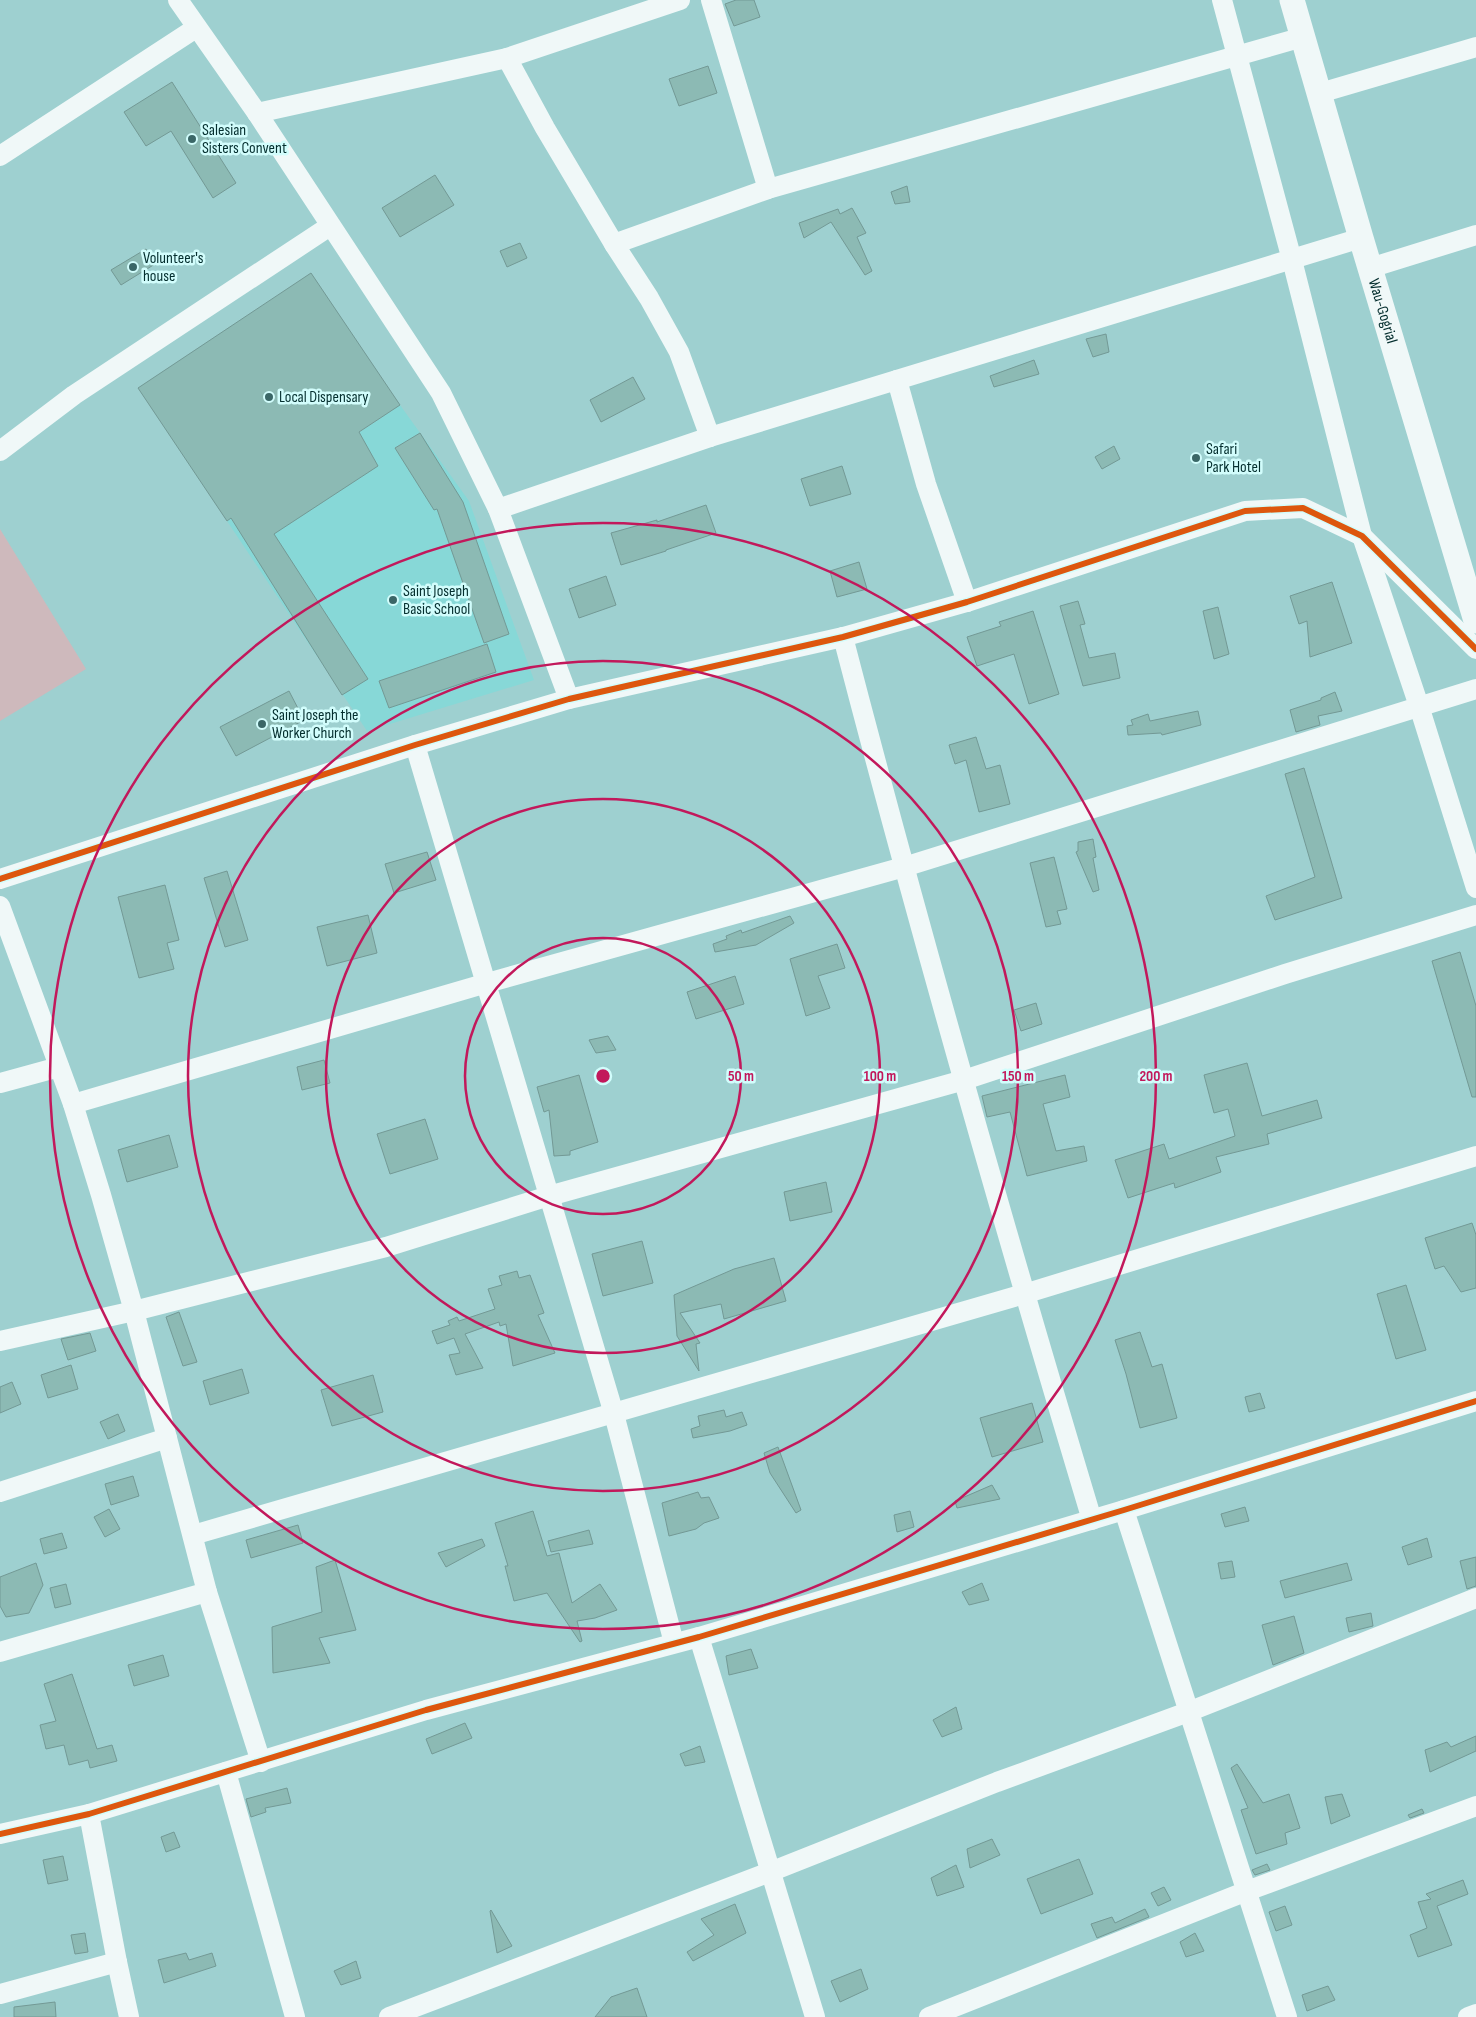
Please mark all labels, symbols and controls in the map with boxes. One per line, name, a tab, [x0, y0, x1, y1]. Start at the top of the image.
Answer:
place label: Salesian Sisters Convent	[202, 121, 287, 158]
marker: Salesian Sisters Convent	[186, 133, 198, 145]
place label: Volunteer's house	[143, 249, 204, 286]
marker: Volunteer's house	[127, 261, 139, 273]
street label: Wau-Gogrial	[1364, 276, 1402, 346]
place label: Local Dispensary	[279, 388, 369, 407]
marker: Local Dispensary	[263, 391, 275, 403]
place label: Safari Park Hotel	[1206, 440, 1261, 477]
marker: Safari Park Hotel	[1190, 452, 1202, 464]
place label: Saint Joseph Basic School	[403, 582, 470, 619]
marker: Saint Joseph Basic School	[387, 594, 399, 606]
place label: Saint Joseph the Worker Church	[272, 706, 359, 743]
marker: Saint Joseph the Worker Church	[256, 718, 268, 730]
centre of rings	[594, 1067, 612, 1085]
text: 50 m	[728, 1067, 754, 1086]
text: 100 m	[864, 1067, 896, 1086]
text: 150 m	[1002, 1067, 1034, 1086]
text: 200 m	[1139, 1067, 1173, 1086]

